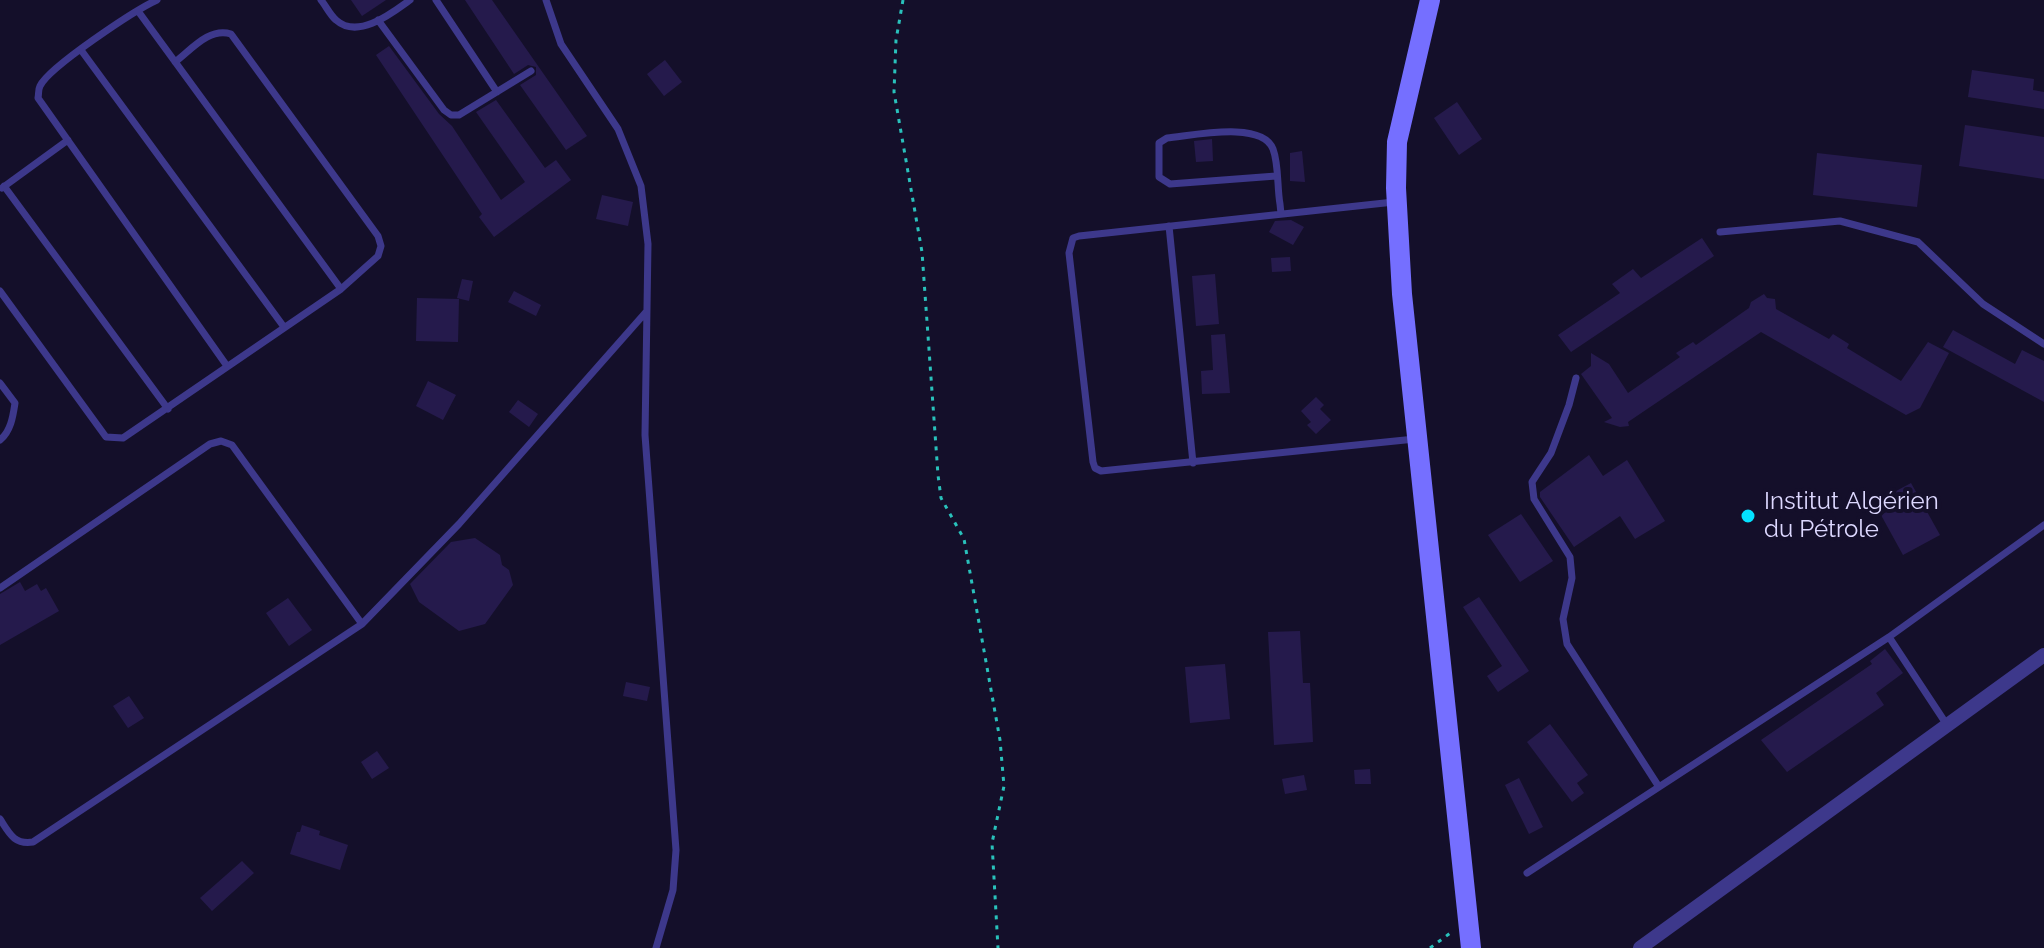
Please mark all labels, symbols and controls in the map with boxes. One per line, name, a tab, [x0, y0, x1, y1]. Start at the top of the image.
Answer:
place label: Institut Algérien du Pétrole	[1764, 488, 1939, 544]
marker: Institut Algérien du Pétrole	[1739, 507, 1757, 525]

